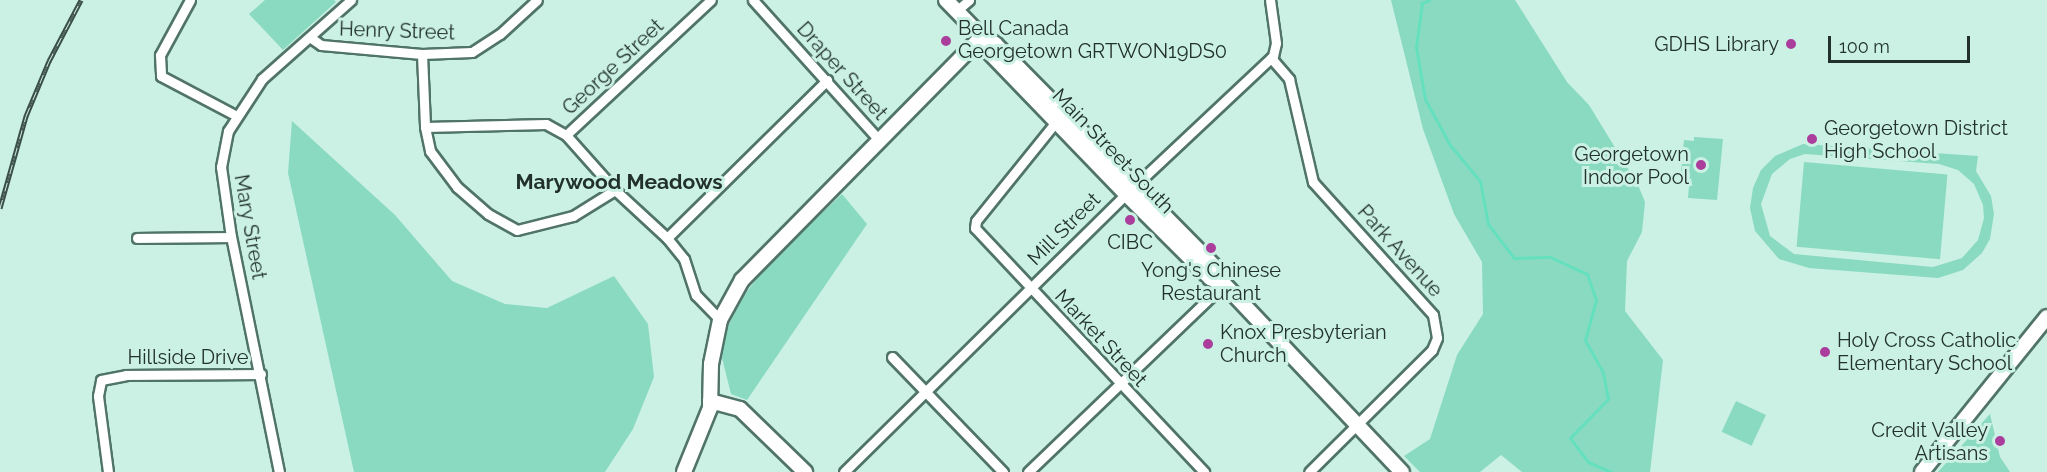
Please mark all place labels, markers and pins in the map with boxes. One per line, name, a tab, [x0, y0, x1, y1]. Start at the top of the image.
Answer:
place label: Bell Canada Georgetown GRTWON19DS0	[958, 17, 1227, 64]
place label: GDHS Library	[1654, 32, 1779, 56]
marker: Bell Canada Georgetown GRTWON19DS0	[939, 34, 953, 48]
marker: GDHS Library	[1784, 37, 1798, 51]
place label: Georgetown District High School	[1824, 116, 2008, 163]
marker: Georgetown District High School	[1805, 132, 1819, 146]
place label: Georgetown Indoor Pool	[1574, 142, 1689, 189]
marker: Georgetown Indoor Pool	[1694, 158, 1708, 172]
marker: CIBC	[1123, 213, 1137, 227]
place label: CIBC	[1107, 230, 1153, 254]
marker: Yong's Chinese Restaurant	[1204, 241, 1218, 255]
place label: Yong's Chinese Restaurant	[1141, 258, 1281, 305]
place label: Knox Presbyterian Church	[1220, 320, 1387, 367]
place label: Holy Cross Catholic Elementary School	[1837, 328, 2017, 375]
marker: Knox Presbyterian Church	[1201, 337, 1215, 351]
marker: Holy Cross Catholic Elementary School	[1818, 345, 1832, 359]
place label: Credit Valley Artisans	[1871, 418, 1988, 465]
marker: Credit Valley Artisans	[1993, 434, 2007, 448]

